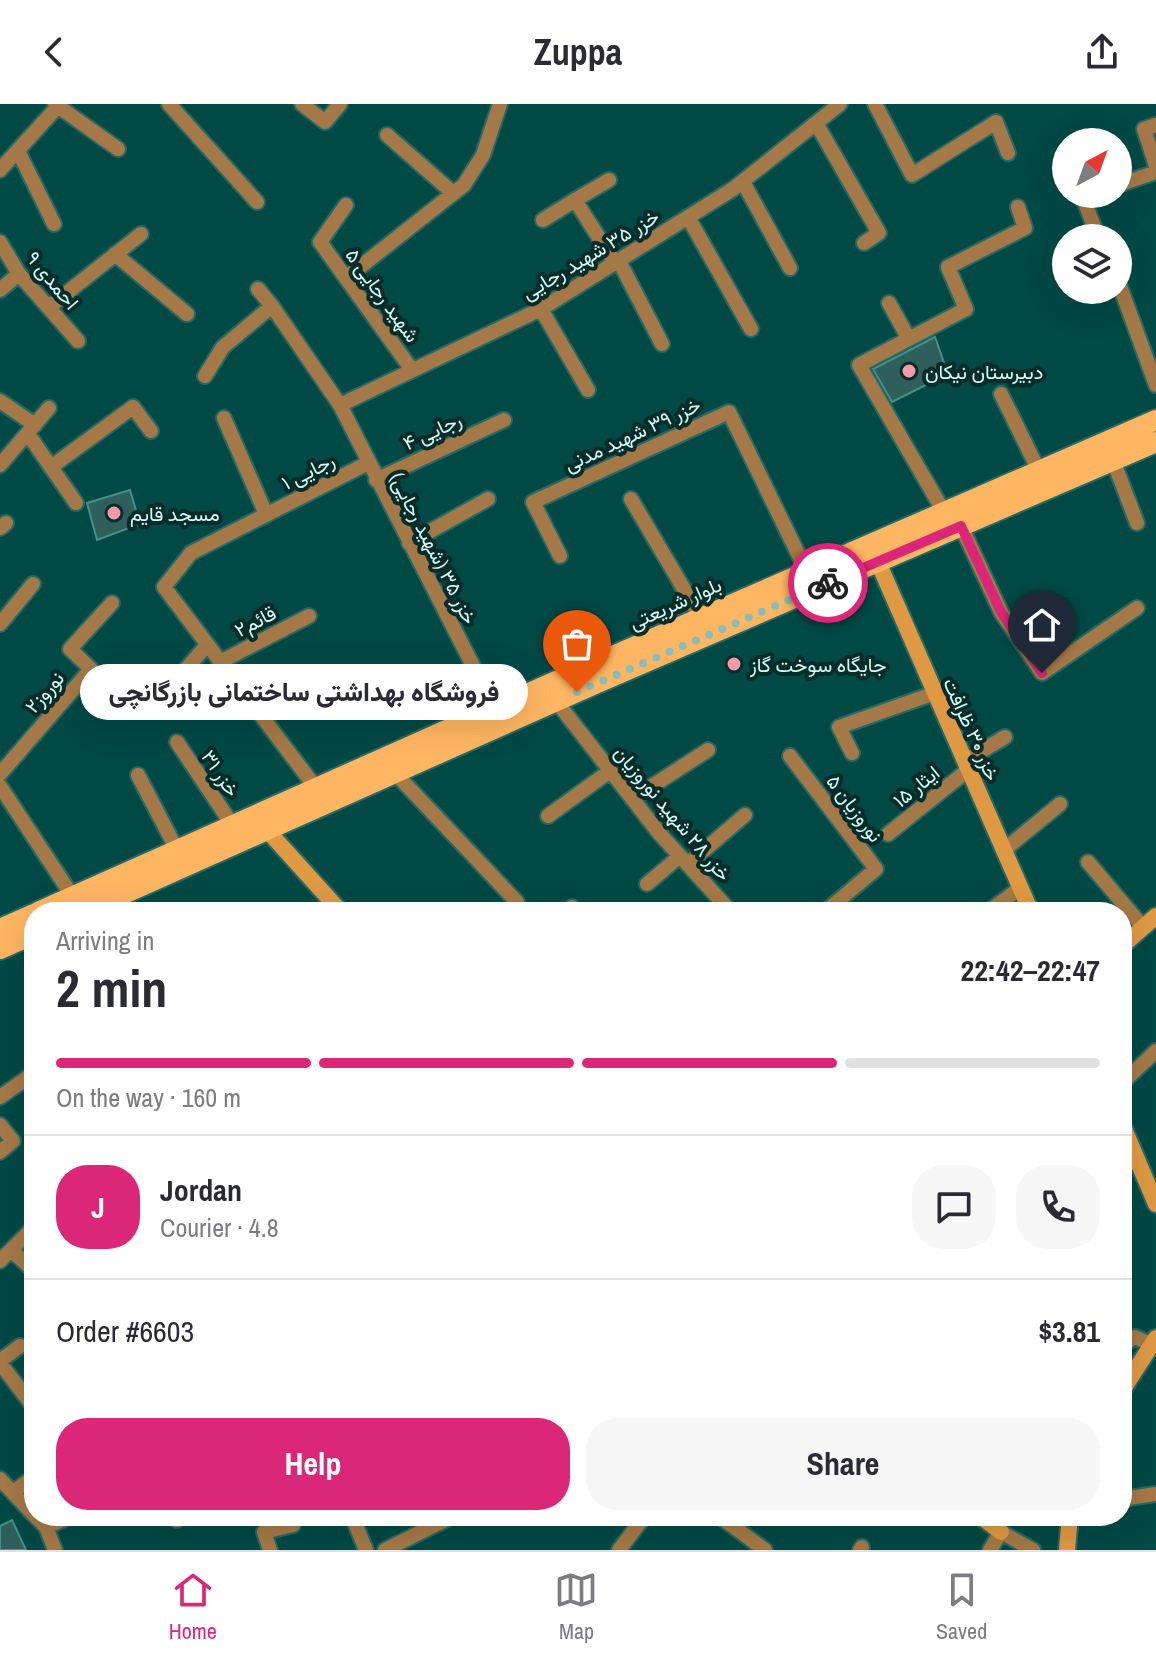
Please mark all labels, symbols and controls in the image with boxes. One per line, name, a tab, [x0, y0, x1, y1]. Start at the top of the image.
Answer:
text: Zuppa	[534, 28, 622, 76]
icon: back	[32, 30, 76, 74]
icon: share	[1080, 30, 1124, 74]
north arrow	[1052, 128, 1132, 208]
map controls	[1052, 128, 1132, 304]
street label: خزر ۳۵ شهید رجایی	[516, 202, 664, 306]
button: layers	[1052, 224, 1132, 304]
street label: شهید رجایی ۵	[340, 242, 426, 348]
street label: احمدی ۹	[21, 245, 85, 315]
place label: دبیرستان نیکان	[925, 358, 1043, 385]
marker: دبیرستان نیکان	[900, 362, 918, 380]
street label: خزر ۳۹ شهید مدنی	[559, 391, 705, 477]
street label: رجایی ۴	[398, 406, 466, 456]
street label: رجایی ۱	[277, 446, 339, 496]
street label: خزر ۳۵ (شهید رجایی)	[384, 468, 484, 628]
place label: مسجد قایم	[130, 500, 220, 527]
marker: مسجد قایم	[105, 504, 123, 522]
courier	[788, 543, 868, 623]
icon: bike	[806, 561, 850, 605]
street label: بلوار شریعتی	[625, 571, 725, 635]
pin	[1008, 591, 1076, 673]
street label: قائم۲	[229, 599, 281, 643]
icon: home	[1020, 603, 1064, 647]
pin	[543, 610, 611, 692]
icon: bag	[555, 622, 599, 666]
place label: جایگاه سوخت گاز	[749, 651, 886, 678]
marker: جایگاه سوخت گاز	[725, 655, 743, 673]
callout: فروشگاه بهداشتی ساختمانی بازرگانچی	[81, 664, 529, 720]
street label: نوروز۲	[18, 665, 70, 719]
street label: خزر ۳۰ ظرافت	[937, 673, 1007, 785]
text: فروشگاه بهداشتی ساختمانی بازرگانچی	[108, 674, 500, 709]
street label: خزر ۲۸ شهید نوروزیان	[608, 740, 738, 886]
street label: خزر ۳۱	[195, 744, 247, 802]
street label: ایثار ۱۵	[887, 759, 945, 813]
street label: نوروزیان ۵	[821, 769, 889, 847]
text: Arriving in	[56, 923, 154, 958]
text: 22:42–22:47	[961, 950, 1100, 990]
text: 2 min	[56, 953, 167, 1023]
text: On the way · 160 m	[56, 1080, 241, 1115]
button: chat	[912, 1165, 996, 1249]
button: phone	[1016, 1165, 1100, 1249]
text: Jordan	[160, 1170, 242, 1210]
text: J	[91, 1187, 105, 1227]
text: Courier · 4.8	[160, 1210, 279, 1245]
text: Order #6603	[56, 1311, 194, 1351]
text: $3.81	[1038, 1311, 1100, 1351]
button: Help	[56, 1418, 570, 1510]
button: Share	[586, 1418, 1100, 1510]
tab: Home	[169, 1568, 217, 1646]
tab: Map	[554, 1568, 598, 1646]
tab: Saved	[936, 1568, 987, 1646]

